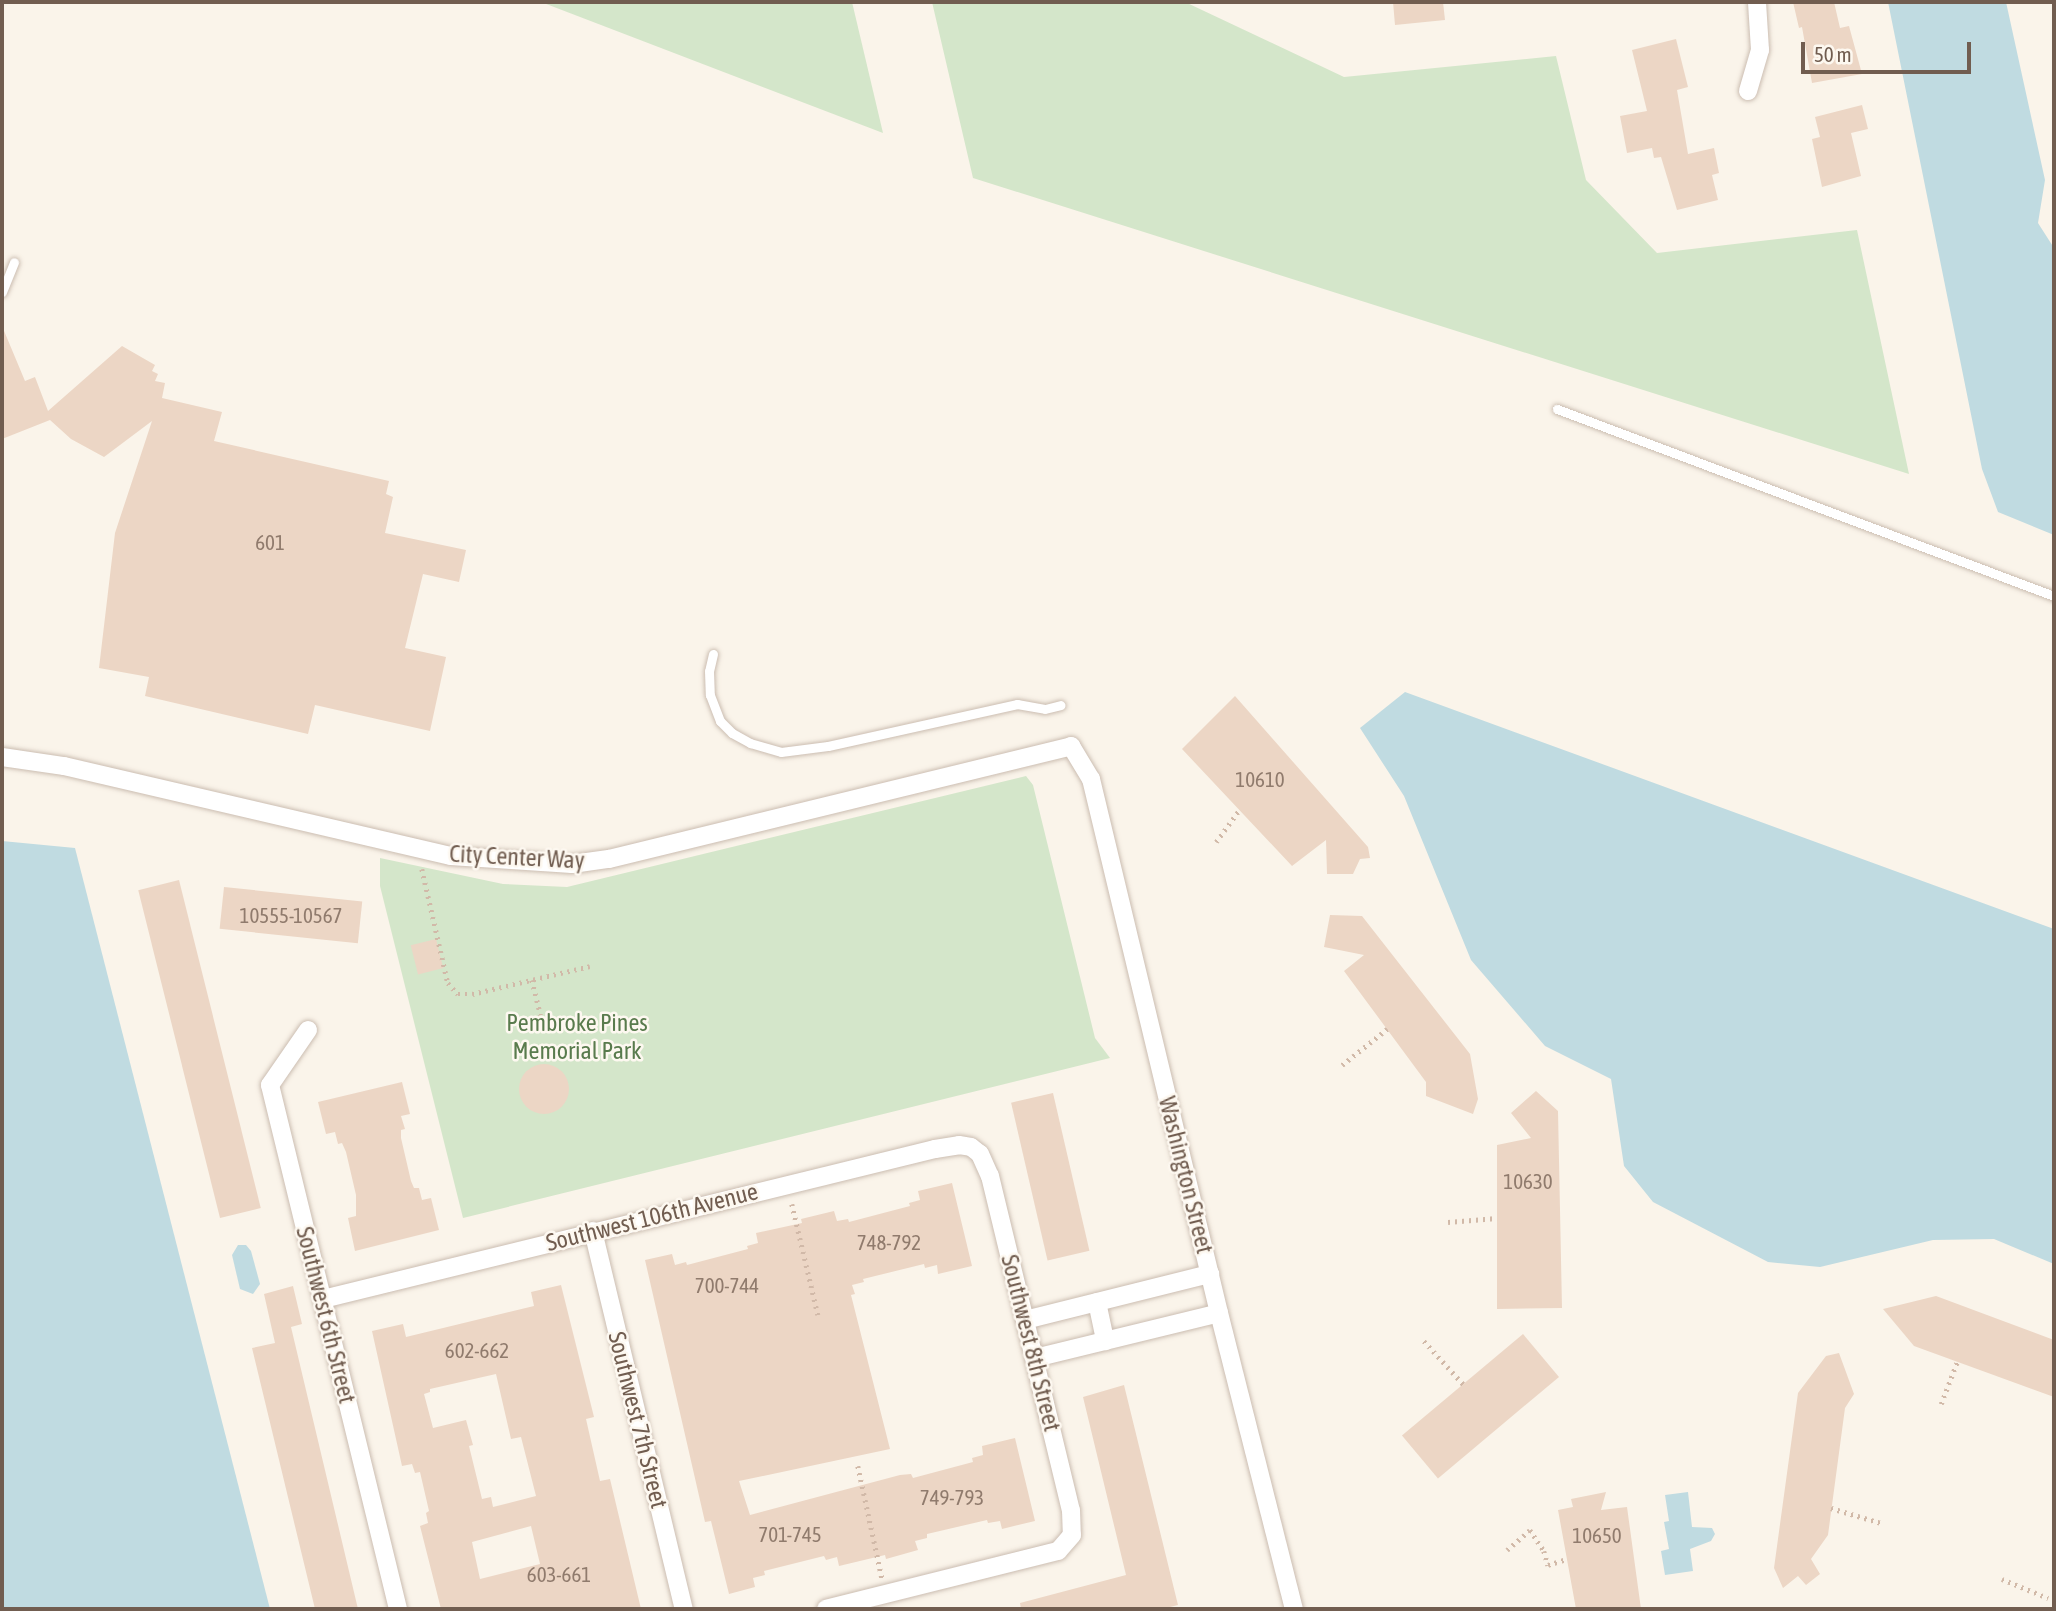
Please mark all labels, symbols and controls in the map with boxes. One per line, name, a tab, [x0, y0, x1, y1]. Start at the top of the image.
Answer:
scale bar	[1804, 28, 1974, 72]
text: 50 m	[1814, 42, 1852, 66]
house number: 601	[255, 529, 285, 555]
house number: 10610	[1235, 766, 1285, 792]
street label: City Center Way	[449, 839, 585, 875]
house number: 10555-10567	[240, 902, 342, 928]
park label: Pembroke Pines Memorial Park	[506, 1009, 648, 1065]
street label: Washington Street	[1153, 1093, 1219, 1257]
house number: 10630	[1503, 1168, 1553, 1194]
street label: Southwest 106th Avenue	[543, 1177, 761, 1257]
street label: Southwest 6th Street	[290, 1224, 362, 1406]
house number: 748-792	[857, 1229, 921, 1255]
street label: Southwest 8th Street	[995, 1252, 1067, 1434]
house number: 700-744	[695, 1272, 759, 1298]
street label: Southwest 7th Street	[602, 1329, 674, 1511]
house number: 602-662	[445, 1337, 509, 1363]
house number: 749-793	[920, 1484, 984, 1510]
house number: 701-745	[758, 1521, 822, 1547]
house number: 10650	[1572, 1522, 1622, 1548]
house number: 603-661	[527, 1561, 591, 1587]

